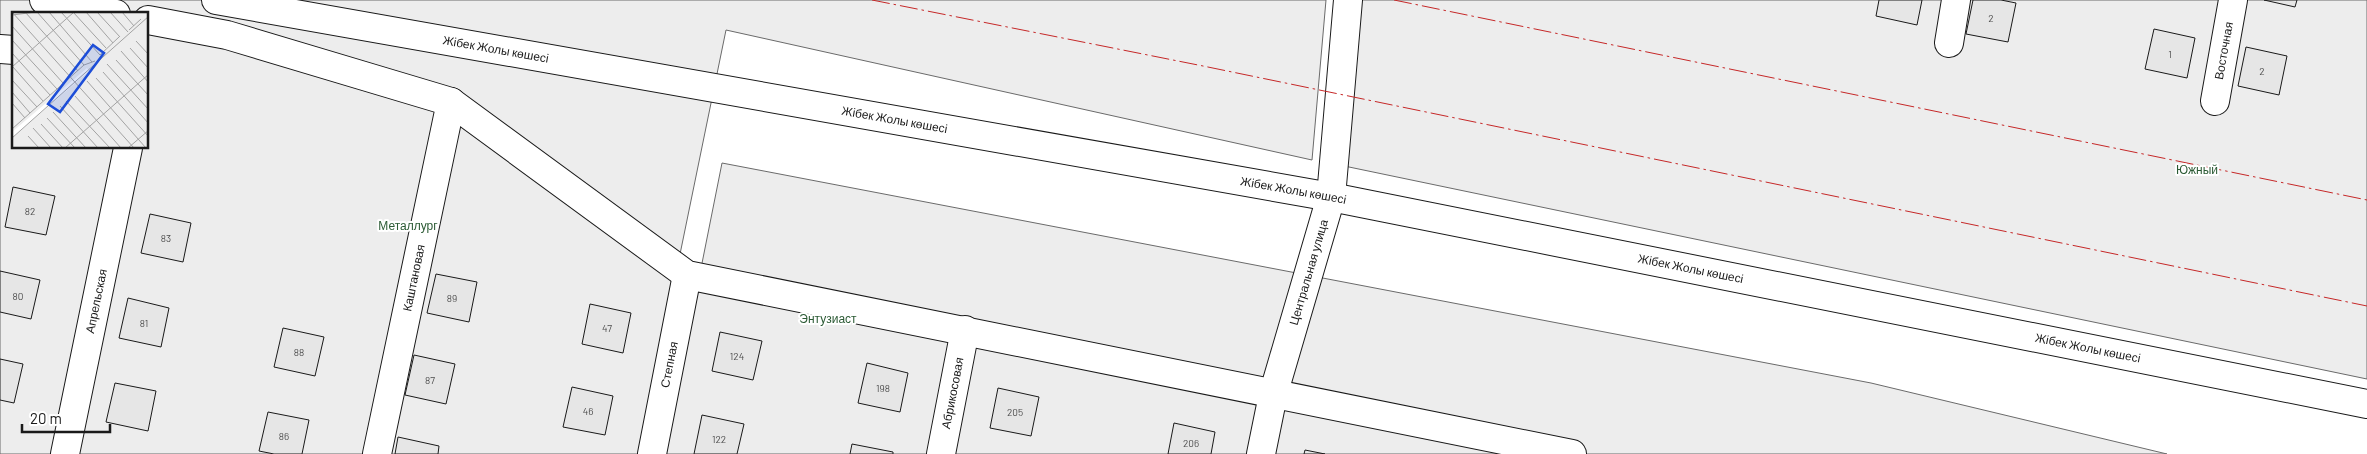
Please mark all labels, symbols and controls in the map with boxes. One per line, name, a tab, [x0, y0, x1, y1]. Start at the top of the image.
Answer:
inset map	[12, 12, 149, 149]
house number: 2	[1988, 12, 1994, 24]
street label: Восточная	[2211, 21, 2235, 81]
street label: Жібек Жолы көшесі	[442, 32, 550, 65]
house number: 1	[2168, 48, 2172, 60]
house number: 2	[2259, 65, 2265, 77]
street label: Жібек Жолы көшесі	[841, 103, 949, 135]
park label: Южный	[2176, 162, 2218, 176]
street label: Жібек Жолы көшесі	[1239, 173, 1348, 206]
house number: 82	[25, 205, 35, 217]
street label: Центральная улица	[1286, 217, 1330, 327]
park label: Металлург	[378, 218, 438, 233]
house number: 83	[161, 232, 171, 244]
street label: Каштановая	[399, 243, 427, 312]
street label: Жібек Жолы көшесі	[1637, 251, 1745, 285]
street label: Апрельская	[82, 268, 109, 334]
house number: 80	[13, 290, 23, 302]
house number: 89	[447, 292, 457, 304]
park label: Энтузиаст	[799, 311, 857, 326]
house number: 81	[140, 317, 148, 329]
house number: 47	[602, 322, 612, 334]
street label: Жібек Жолы көшесі	[2034, 330, 2142, 365]
street label: Степная	[657, 340, 680, 389]
house number: 88	[294, 346, 304, 358]
house number: 124	[730, 350, 744, 362]
street label: Абрикосовая	[938, 356, 966, 430]
house number: 87	[425, 374, 435, 386]
house number: 198	[876, 382, 890, 394]
scale bar	[22, 402, 110, 434]
house number: 46	[583, 405, 593, 417]
house number: 205	[1007, 406, 1023, 418]
text: 20 m	[30, 409, 62, 427]
house number: 86	[279, 430, 289, 442]
house number: 122	[712, 433, 726, 445]
house number: 206	[1183, 437, 1199, 449]

